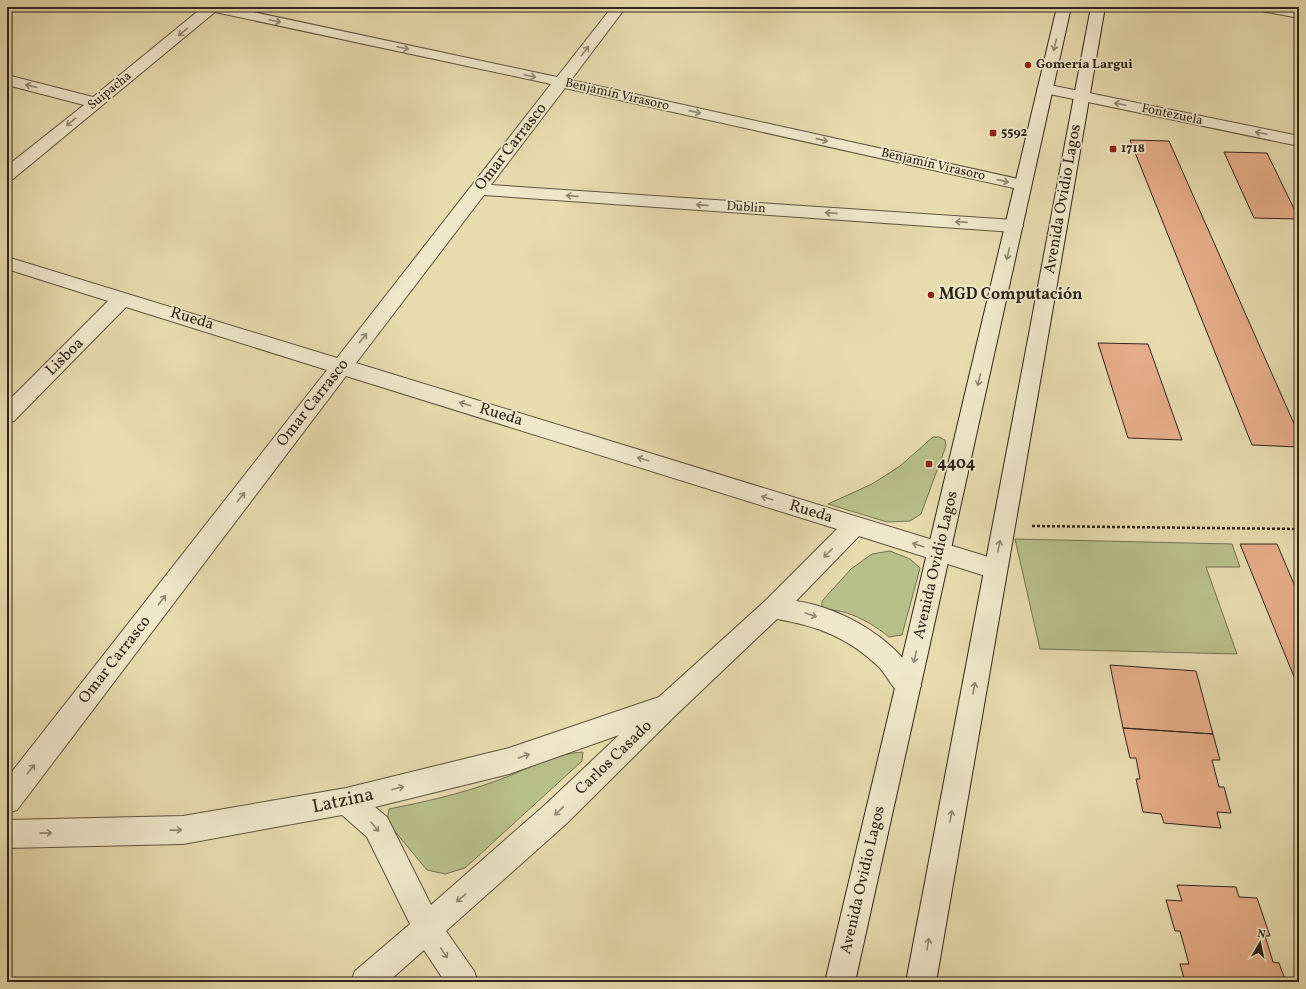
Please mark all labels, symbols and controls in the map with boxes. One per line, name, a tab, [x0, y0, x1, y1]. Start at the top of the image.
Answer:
one-way arrow	[269, 18, 282, 26]
one-way arrow	[178, 27, 188, 36]
one-way arrow	[1050, 38, 1058, 51]
one-way arrow	[396, 45, 409, 53]
one-way arrow	[581, 46, 589, 57]
place label: Gomería Largui	[1036, 56, 1133, 74]
marker: Gomería Largui	[1023, 60, 1033, 70]
street label: Suipacha	[84, 68, 136, 114]
one-way arrow	[523, 72, 536, 80]
street label: Benjamín Virasoro	[563, 74, 671, 116]
one-way arrow	[24, 82, 37, 90]
street label: Omar Carrasco	[470, 98, 552, 196]
one-way arrow	[1114, 100, 1127, 108]
street label: Fontezuela	[1140, 100, 1204, 130]
one-way arrow	[688, 109, 701, 117]
one-way arrow	[66, 118, 77, 127]
street label: Avenida Ovidio Lagos	[1039, 122, 1087, 276]
place label: 5592	[1001, 124, 1028, 142]
marker: 5592	[988, 128, 998, 138]
one-way arrow	[1255, 129, 1268, 137]
one-way arrow	[815, 137, 828, 145]
place label: 1718	[1121, 140, 1145, 158]
street label: Benjamín Virasoro	[879, 144, 987, 186]
marker: 1718	[1108, 144, 1118, 154]
one-way arrow	[996, 177, 1009, 185]
one-way arrow	[566, 192, 579, 199]
street label: Dublin	[726, 198, 766, 218]
one-way arrow	[696, 201, 709, 208]
one-way arrow	[825, 210, 838, 217]
one-way arrow	[955, 219, 968, 226]
one-way arrow	[1003, 247, 1011, 260]
place label: MGD Computación	[939, 284, 1083, 306]
marker: MGD Computación	[926, 290, 936, 300]
street label: Rueda	[167, 302, 217, 336]
street label: Lisboa	[41, 333, 89, 381]
one-way arrow	[359, 333, 368, 344]
street label: Omar Carrasco	[272, 354, 354, 452]
one-way arrow	[974, 374, 982, 387]
street label: Rueda	[476, 398, 526, 432]
one-way arrow	[459, 400, 472, 407]
place label: 4404	[937, 453, 976, 475]
one-way arrow	[636, 455, 649, 462]
marker: 4404	[924, 459, 934, 469]
street label: Avenida Ovidio Lagos	[908, 488, 964, 641]
one-way arrow	[237, 491, 245, 502]
one-way arrow	[761, 494, 774, 501]
street label: Rueda	[786, 495, 836, 529]
one-way arrow	[996, 540, 1004, 553]
one-way arrow	[911, 541, 924, 548]
one-way arrow	[823, 548, 833, 558]
one-way arrow	[157, 594, 166, 605]
street label: Omar Carrasco	[74, 611, 156, 709]
one-way arrow	[804, 612, 817, 619]
one-way arrow	[910, 650, 918, 663]
one-way arrow	[970, 682, 978, 695]
street label: Carlos Casado	[571, 716, 657, 800]
one-way arrow	[517, 751, 529, 759]
one-way arrow	[27, 763, 35, 774]
street label: Latzina	[310, 782, 376, 820]
one-way arrow	[391, 784, 404, 792]
street label: Avenida Ovidio Lagos	[835, 803, 891, 956]
one-way arrow	[554, 807, 564, 816]
one-way arrow	[947, 810, 955, 823]
one-way arrow	[371, 822, 379, 833]
one-way arrow	[169, 827, 182, 834]
one-way arrow	[39, 829, 52, 837]
one-way arrow	[456, 893, 467, 902]
north arrow	[1240, 923, 1280, 963]
text: N	[1256, 927, 1266, 943]
one-way arrow	[924, 938, 932, 951]
one-way arrow	[440, 947, 448, 958]

